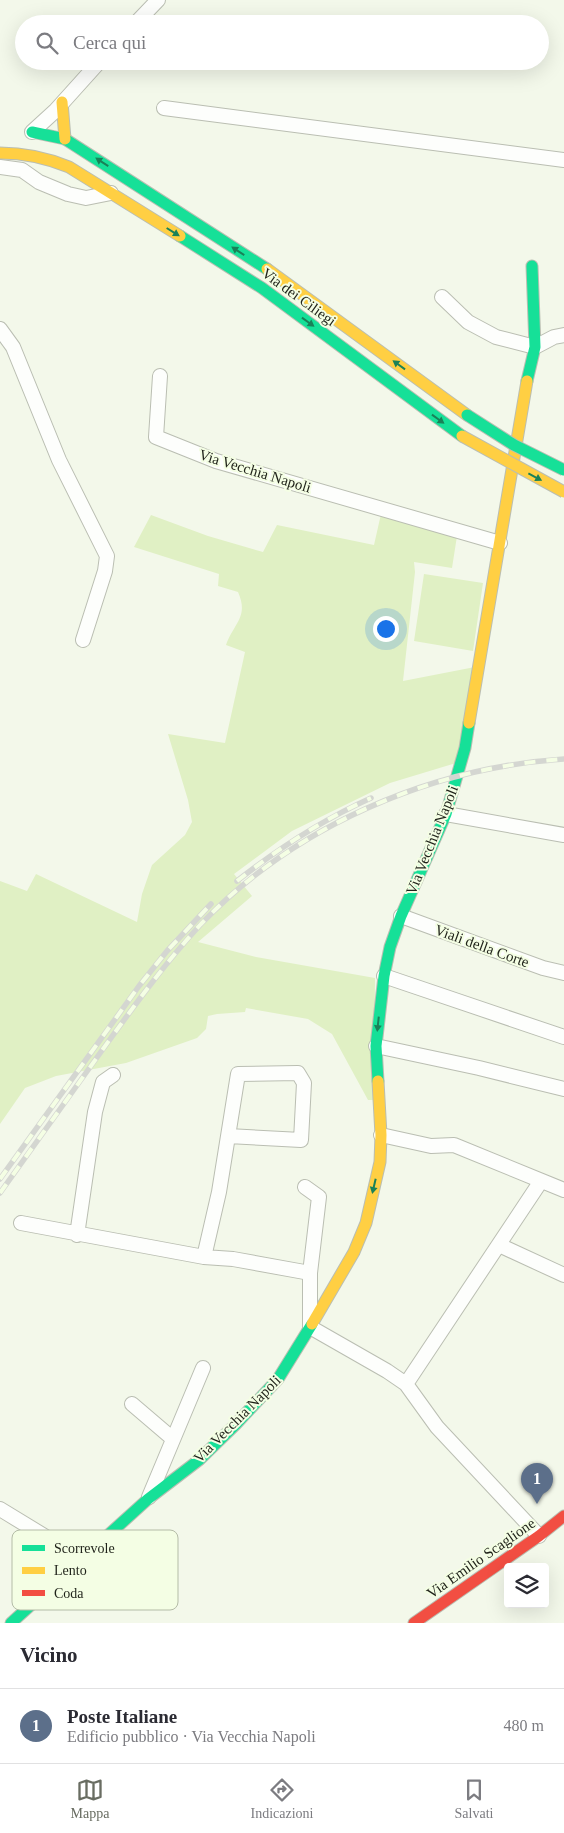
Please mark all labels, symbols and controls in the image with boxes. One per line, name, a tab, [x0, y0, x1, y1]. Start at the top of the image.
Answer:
search box	[15, 15, 549, 70]
icon: search	[33, 29, 61, 57]
text: Cerca qui	[73, 32, 146, 53]
one-way arrow	[95, 158, 108, 167]
one-way arrow	[166, 227, 179, 237]
one-way arrow	[232, 246, 245, 255]
street label: Via dei Ciliegi	[259, 265, 339, 329]
one-way arrow	[301, 317, 315, 327]
one-way arrow	[392, 360, 406, 370]
one-way arrow	[431, 414, 445, 424]
street label: Via Vecchia Napoli	[197, 446, 313, 496]
one-way arrow	[527, 473, 542, 481]
your location	[373, 616, 399, 642]
street label: Via Vecchia Napoli	[403, 783, 461, 897]
street label: Viali della Corte	[433, 922, 532, 971]
one-way arrow	[374, 1017, 382, 1033]
one-way arrow	[370, 1178, 378, 1193]
street label: Via Vecchia Napoli	[190, 1372, 284, 1466]
pin: 1	[521, 1463, 553, 1504]
street label: Via Emilio Scaglione	[424, 1514, 538, 1601]
legend	[12, 1530, 178, 1610]
text: Scorrevole	[54, 1541, 115, 1556]
text: Lento	[54, 1563, 87, 1578]
map controls	[504, 1563, 549, 1608]
button: layers	[504, 1563, 549, 1608]
text: Coda	[54, 1586, 84, 1601]
text: Vicino	[20, 1643, 78, 1667]
text: Poste Italiane	[67, 1706, 177, 1727]
text: 1	[32, 1717, 40, 1734]
text: 480 m	[504, 1717, 544, 1734]
text: Edificio pubblico · Via Vecchia Napoli	[67, 1728, 316, 1745]
tab: Mappa	[71, 1776, 109, 1822]
tab: Indicazioni	[251, 1776, 313, 1822]
tab: Salvati	[455, 1776, 493, 1822]

